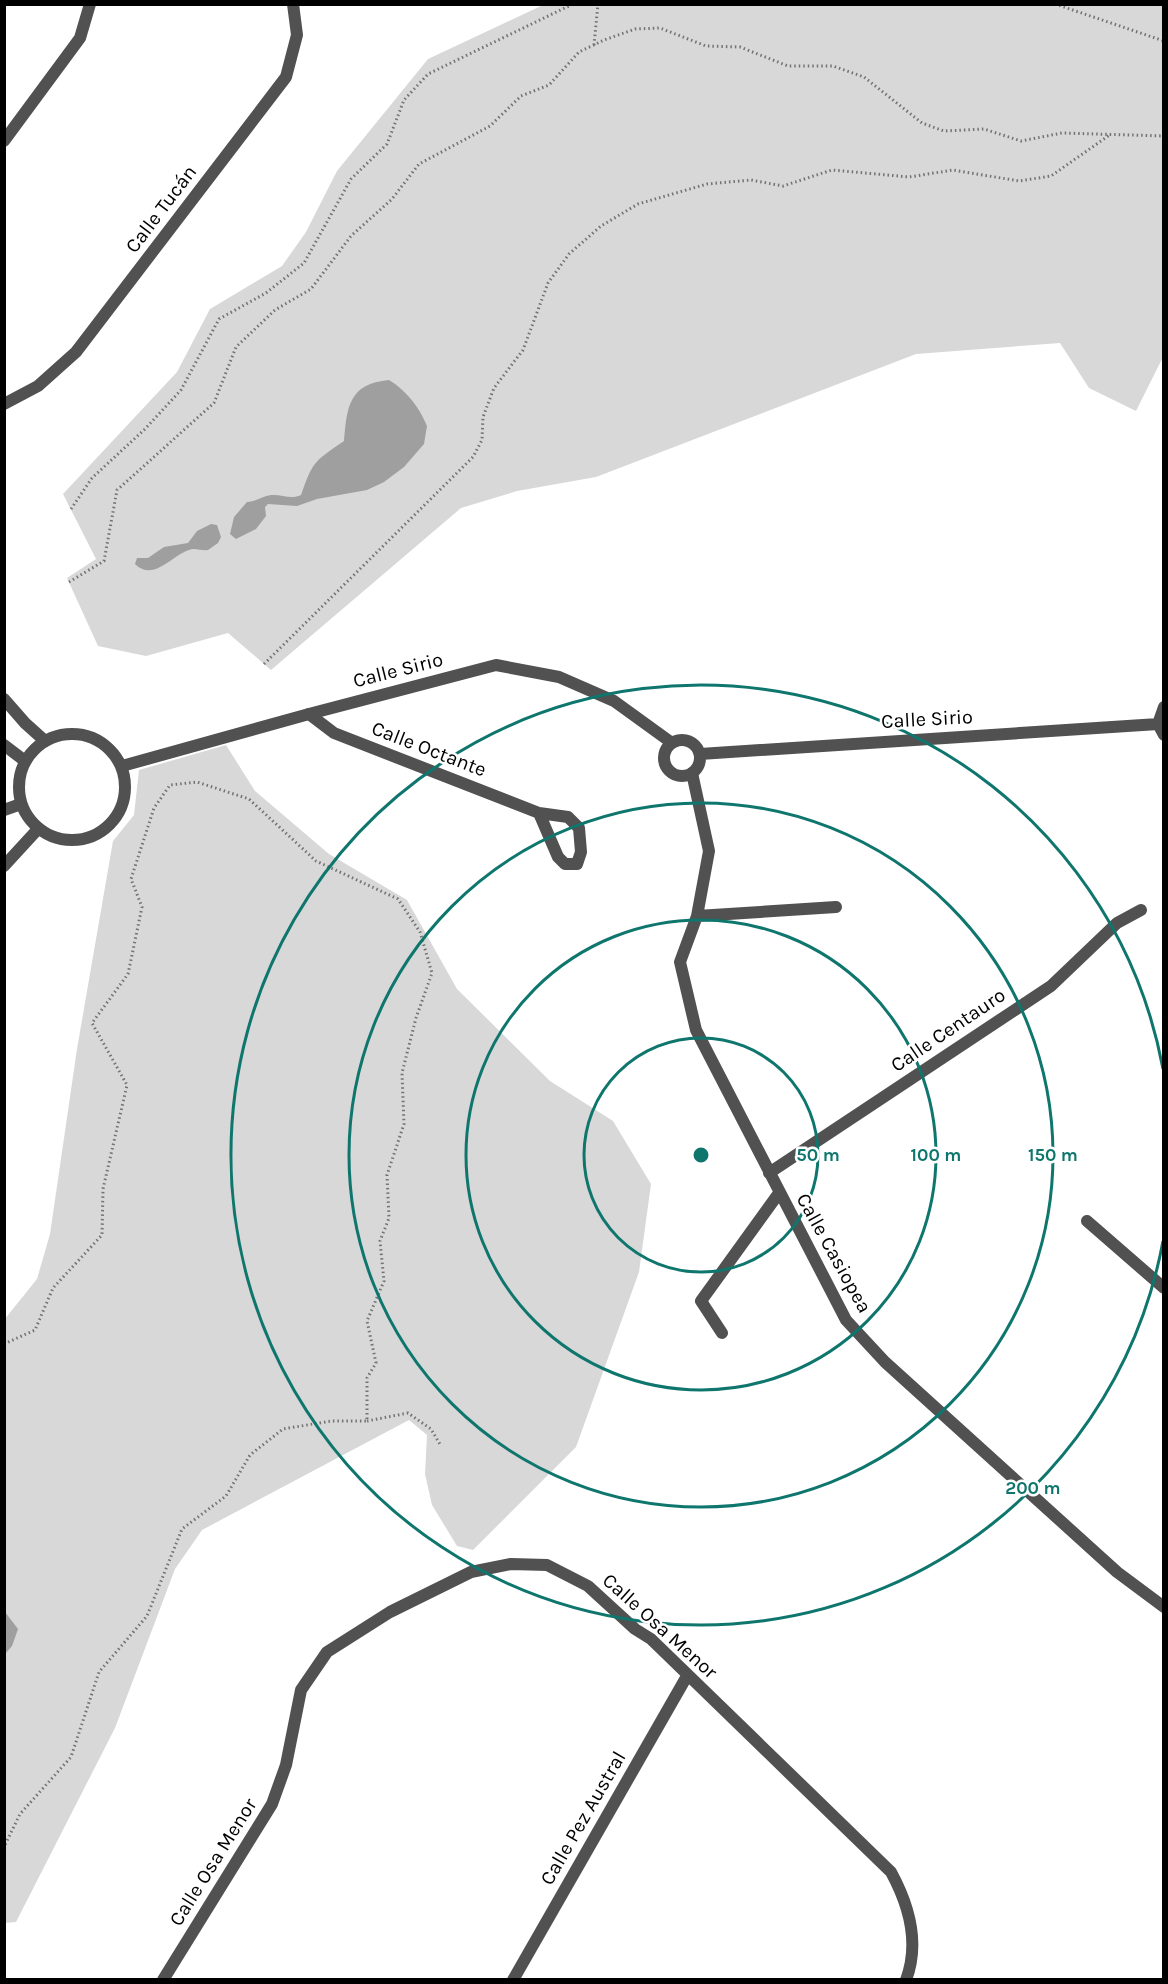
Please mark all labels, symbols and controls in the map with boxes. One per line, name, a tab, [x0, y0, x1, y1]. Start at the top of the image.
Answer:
street label: Calle Tucán	[121, 161, 201, 257]
street label: Calle Sirio	[351, 648, 445, 692]
street label: Calle Sirio	[881, 705, 973, 733]
street label: Calle Octante	[368, 717, 490, 781]
street label: Calle Centauro	[886, 983, 1010, 1077]
text: 50 m	[796, 1144, 840, 1166]
text: 100 m	[911, 1144, 961, 1166]
text: 150 m	[1028, 1144, 1078, 1166]
centre of rings	[691, 1145, 711, 1165]
street label: Calle Casiopea	[792, 1189, 876, 1317]
text: 200 m	[1005, 1477, 1061, 1499]
street label: Calle Osa Menor	[598, 1569, 723, 1684]
street label: Calle Pez Austral	[535, 1747, 631, 1889]
street label: Calle Osa Menor	[165, 1793, 262, 1930]

